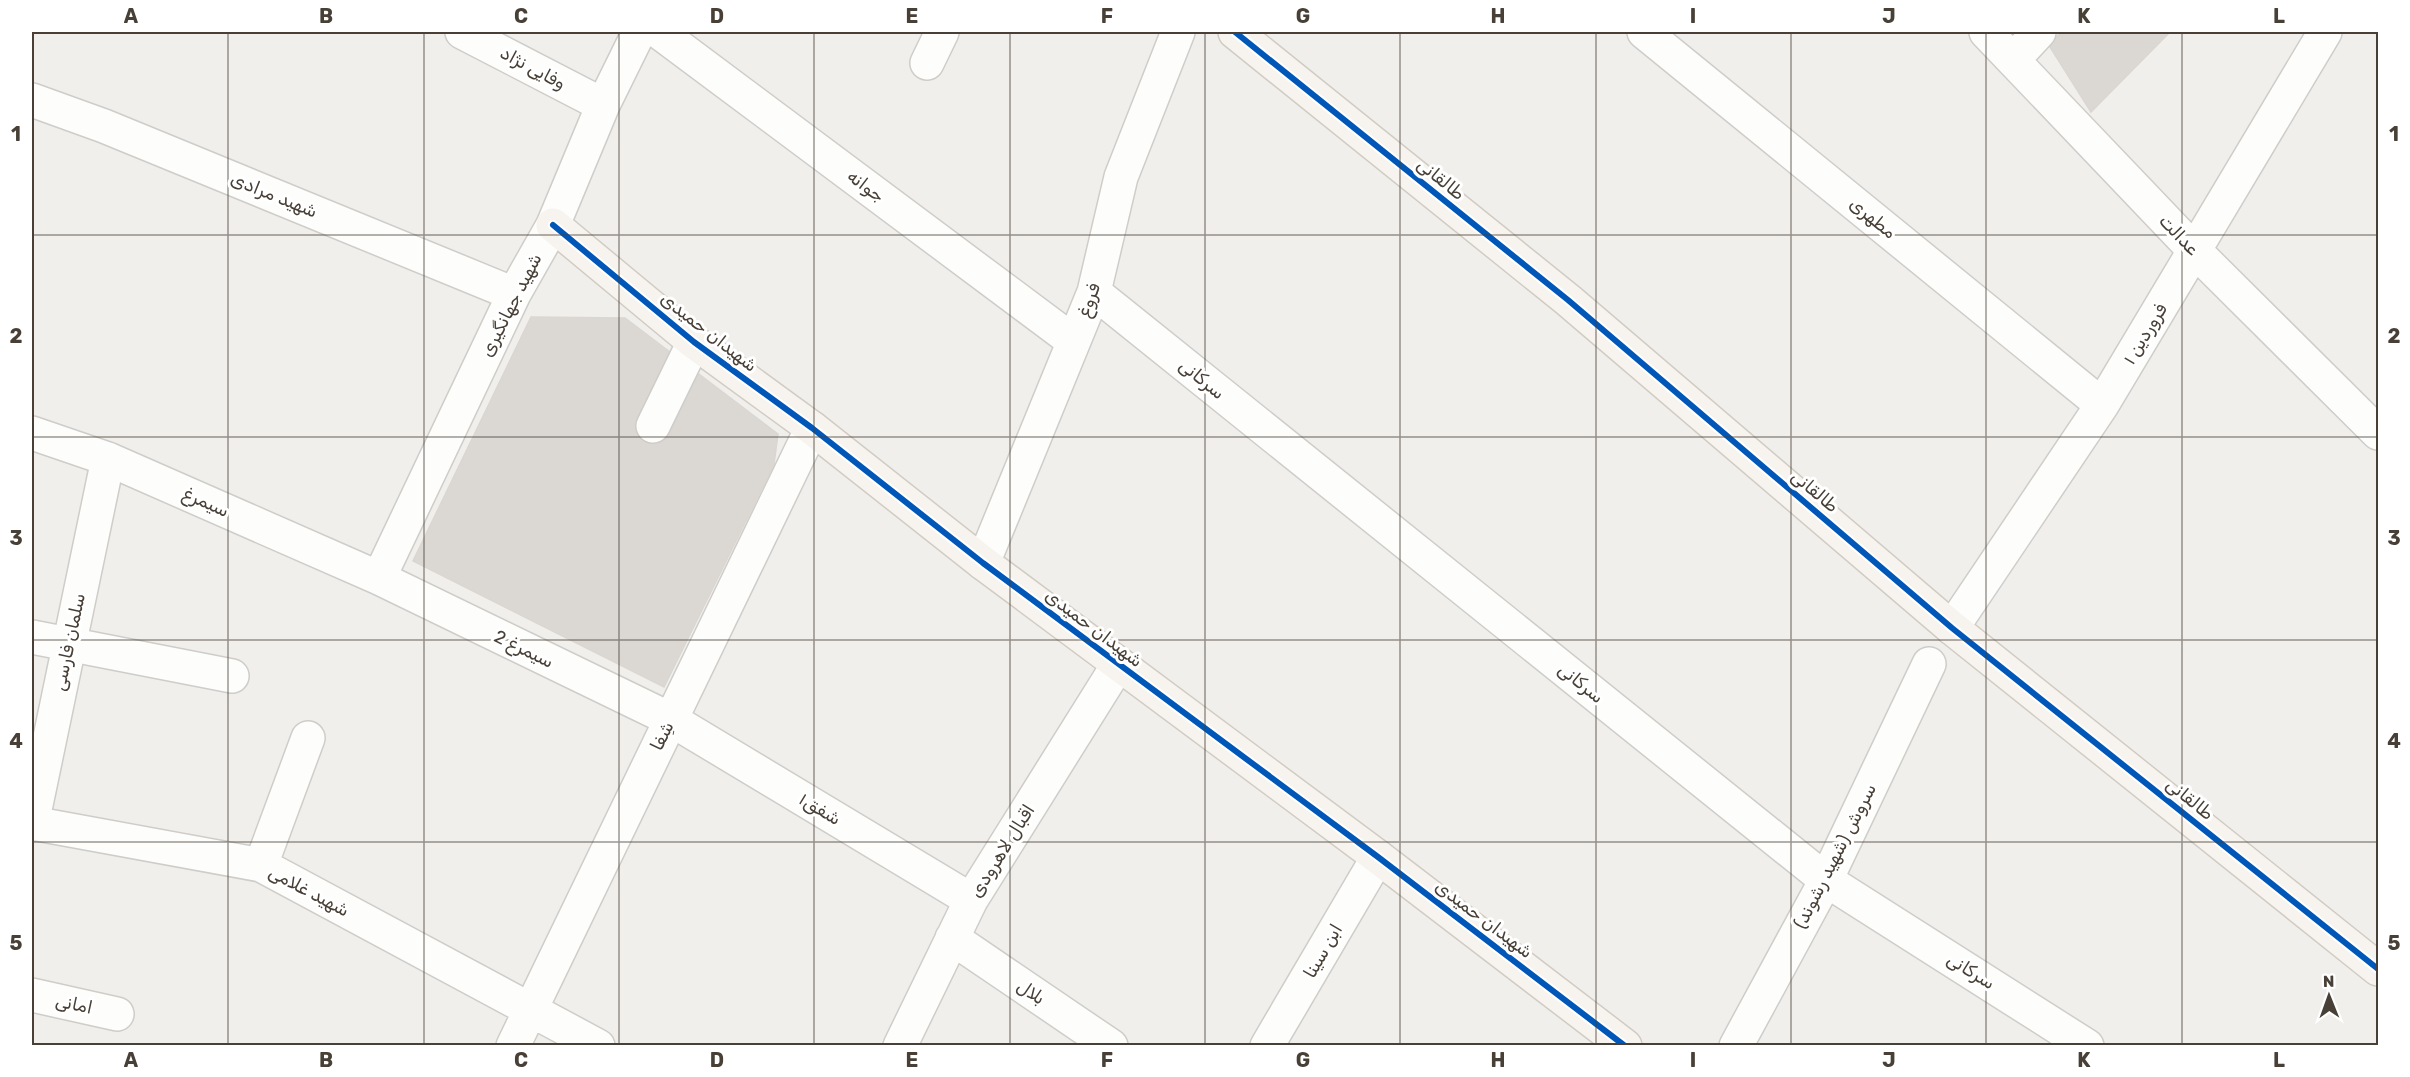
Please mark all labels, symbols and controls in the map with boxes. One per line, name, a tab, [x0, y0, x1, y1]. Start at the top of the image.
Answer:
text: A	[124, 4, 139, 28]
text: B	[319, 4, 333, 28]
text: C	[514, 4, 528, 28]
text: D	[710, 4, 724, 28]
text: E	[906, 4, 918, 28]
text: F	[1101, 4, 1113, 28]
text: G	[1296, 4, 1310, 28]
text: H	[1491, 4, 1505, 28]
text: I	[1690, 4, 1696, 28]
text: J	[1882, 4, 1896, 28]
text: K	[2077, 4, 2091, 28]
text: L	[2273, 4, 2285, 28]
street label: وفایی نژاد	[496, 42, 570, 94]
text: 1	[11, 122, 21, 146]
text: 1	[2389, 122, 2399, 146]
street label: طالقانی	[1413, 153, 1469, 205]
street label: جوانه	[843, 165, 889, 207]
street label: شهید مرادی	[227, 168, 321, 222]
street label: مطهری	[1845, 193, 1901, 243]
street label: عدالت	[2154, 210, 2204, 260]
street label: شهید جهانگیری	[475, 249, 547, 361]
street label: فروغ	[1073, 280, 1106, 320]
street label: شهیدان حمیدی	[656, 287, 762, 377]
street label: فروردین ۱	[2118, 299, 2172, 369]
text: 2	[10, 324, 23, 348]
text: 2	[2388, 324, 2401, 348]
street label: سرکانی	[1175, 354, 1229, 404]
street label: طالقانی	[1787, 465, 1843, 517]
street label: سیمرغ	[179, 482, 233, 523]
text: 3	[9, 526, 23, 550]
text: 3	[2387, 526, 2401, 550]
street label: شهیدان حمیدی	[1041, 584, 1147, 672]
street label: سلمان فارسی	[48, 591, 90, 693]
street label: سیمرغ 2	[490, 625, 557, 674]
street label: سرکانی	[1554, 658, 1608, 708]
street label: شِفا	[646, 718, 678, 754]
text: 4	[9, 729, 23, 753]
text: 4	[2387, 729, 2401, 753]
street label: طالقانی	[2162, 773, 2218, 825]
street label: سروش (شهید رشوند)	[1789, 780, 1881, 932]
street label: ۱شفق	[795, 788, 845, 830]
street label: اقبال لاهرودی	[965, 800, 1039, 902]
street label: شهید غلامی	[265, 861, 353, 921]
street label: شهیدان حمیدی	[1431, 875, 1537, 963]
street label: ابن سینا	[1299, 920, 1347, 982]
text: 5	[10, 931, 23, 955]
text: 5	[2388, 931, 2401, 955]
street label: سرکانی	[1943, 948, 1999, 994]
north arrow	[2299, 966, 2359, 1026]
text: N	[2323, 972, 2335, 991]
street label: بلال	[1013, 975, 1049, 1009]
street label: امانی	[53, 989, 95, 1019]
text: A	[124, 1048, 139, 1072]
text: B	[319, 1048, 333, 1072]
text: C	[514, 1048, 528, 1072]
text: D	[710, 1048, 724, 1072]
text: E	[906, 1048, 918, 1072]
text: F	[1101, 1048, 1113, 1072]
text: G	[1296, 1048, 1310, 1072]
text: H	[1491, 1048, 1505, 1072]
text: I	[1690, 1048, 1696, 1072]
text: J	[1882, 1048, 1896, 1072]
text: K	[2077, 1048, 2091, 1072]
text: L	[2273, 1048, 2285, 1072]

